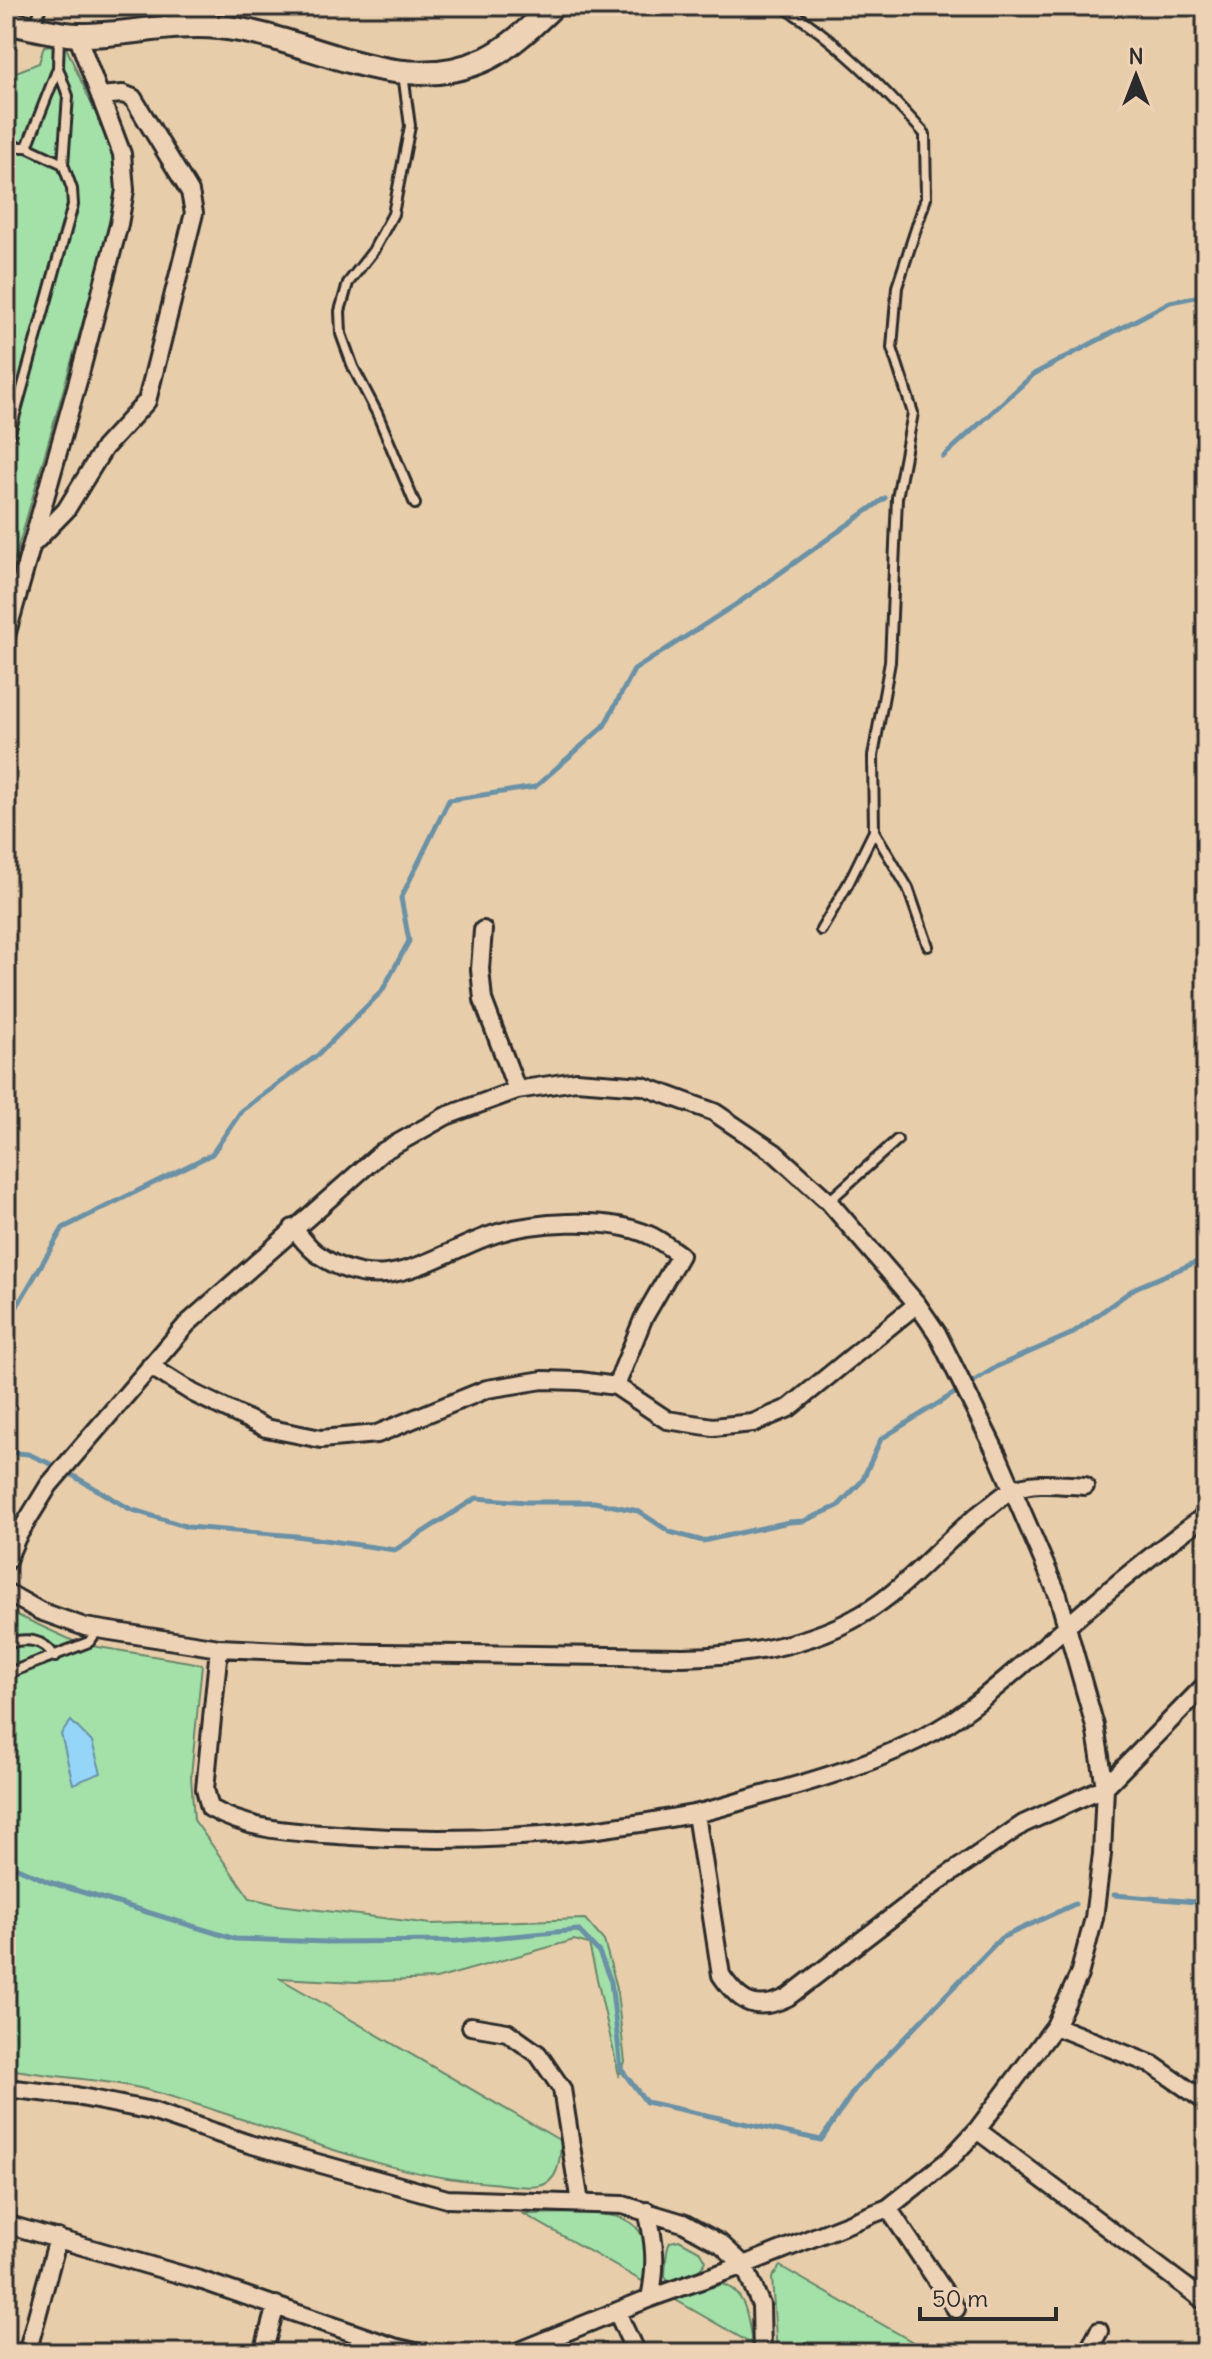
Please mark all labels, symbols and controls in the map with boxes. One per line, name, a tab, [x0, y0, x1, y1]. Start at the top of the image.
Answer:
north arrow	[1096, 36, 1176, 116]
text: N	[1128, 42, 1144, 70]
scale bar	[920, 2271, 1056, 2321]
text: 50 m	[932, 2283, 988, 2313]

